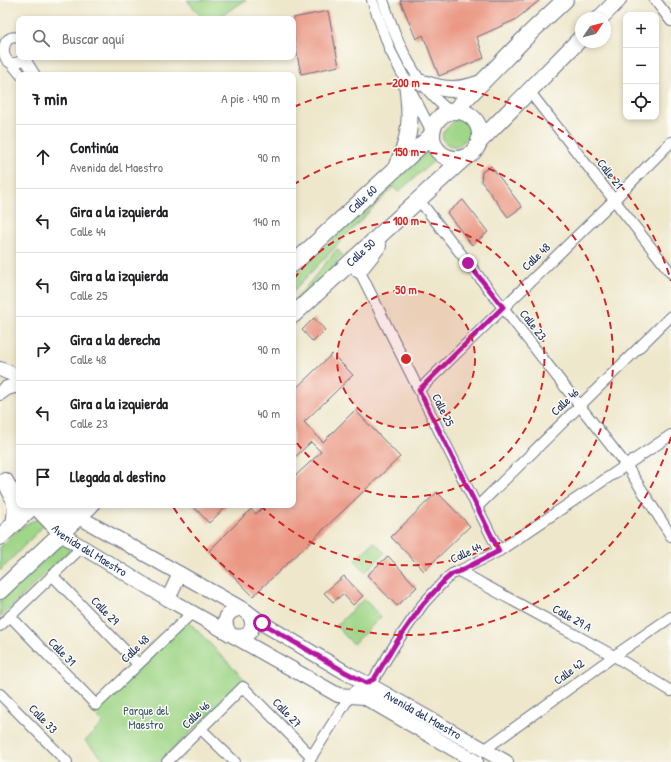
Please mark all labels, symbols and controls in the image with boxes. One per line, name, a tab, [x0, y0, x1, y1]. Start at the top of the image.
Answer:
north arrow	[575, 12, 611, 48]
map controls	[623, 12, 659, 120]
button: +	[623, 12, 659, 48]
search box	[16, 16, 296, 60]
icon: search	[30, 27, 52, 49]
text: Buscar aquí	[62, 28, 125, 49]
button: −	[623, 48, 659, 84]
text: 200 m	[392, 74, 420, 91]
button: locate	[623, 84, 659, 120]
text: 7 min	[32, 87, 67, 110]
text: A pie · 490 m	[221, 89, 280, 107]
text: Continúa	[70, 137, 118, 158]
text: 150 m	[393, 143, 419, 160]
icon: ahead	[32, 146, 54, 168]
text: 90 m	[258, 148, 280, 166]
street label: Calle 21	[593, 155, 628, 192]
text: Avenida del Maestro	[70, 158, 163, 176]
street label: Calle 60	[344, 181, 381, 217]
text: Gira a la izquierda	[70, 201, 168, 222]
icon: left	[32, 210, 54, 232]
text: 140 m	[253, 212, 280, 230]
text: 100 m	[393, 212, 419, 229]
text: Calle 44	[70, 222, 106, 240]
street label: Calle 50	[342, 234, 379, 270]
street label: Calle 48	[518, 239, 554, 274]
route end	[459, 254, 477, 272]
text: Gira a la izquierda	[70, 265, 168, 286]
icon: left	[32, 274, 54, 296]
text: 130 m	[252, 276, 280, 294]
text: 50 m	[395, 281, 417, 298]
text: Calle 25	[70, 286, 108, 304]
street label: Calle 23	[516, 306, 551, 344]
text: Gira a la derecha	[70, 329, 160, 350]
icon: right	[32, 338, 54, 360]
text: 90 m	[258, 340, 280, 358]
text: Calle 48	[70, 350, 107, 368]
centre of rings	[399, 352, 413, 366]
street label: Calle 46	[547, 384, 583, 419]
street label: Calle 25	[428, 390, 459, 429]
text: Gira a la izquierda	[70, 393, 168, 414]
icon: left	[32, 402, 54, 424]
text: 40 m	[257, 404, 280, 422]
text: Calle 23	[70, 414, 108, 432]
icon: arrive	[32, 466, 54, 488]
text: Llegada al destino	[70, 466, 166, 487]
street label: Avenida del Maestro	[48, 520, 131, 580]
street label: Calle 44	[447, 538, 485, 567]
street label: Calle 29	[87, 593, 124, 629]
street label: Calle 29 A	[549, 600, 595, 635]
route start	[253, 614, 271, 632]
street label: Calle 48	[117, 631, 153, 666]
street label: Calle 31	[45, 634, 80, 670]
street label: Calle 42	[550, 654, 588, 688]
street label: Avenida del Maestro	[381, 686, 465, 743]
street label: Calle 27	[269, 694, 306, 731]
street label: Calle 46	[178, 697, 214, 732]
street label: Calle 33	[25, 700, 62, 737]
park label: Parque del Maestro	[123, 702, 170, 733]

